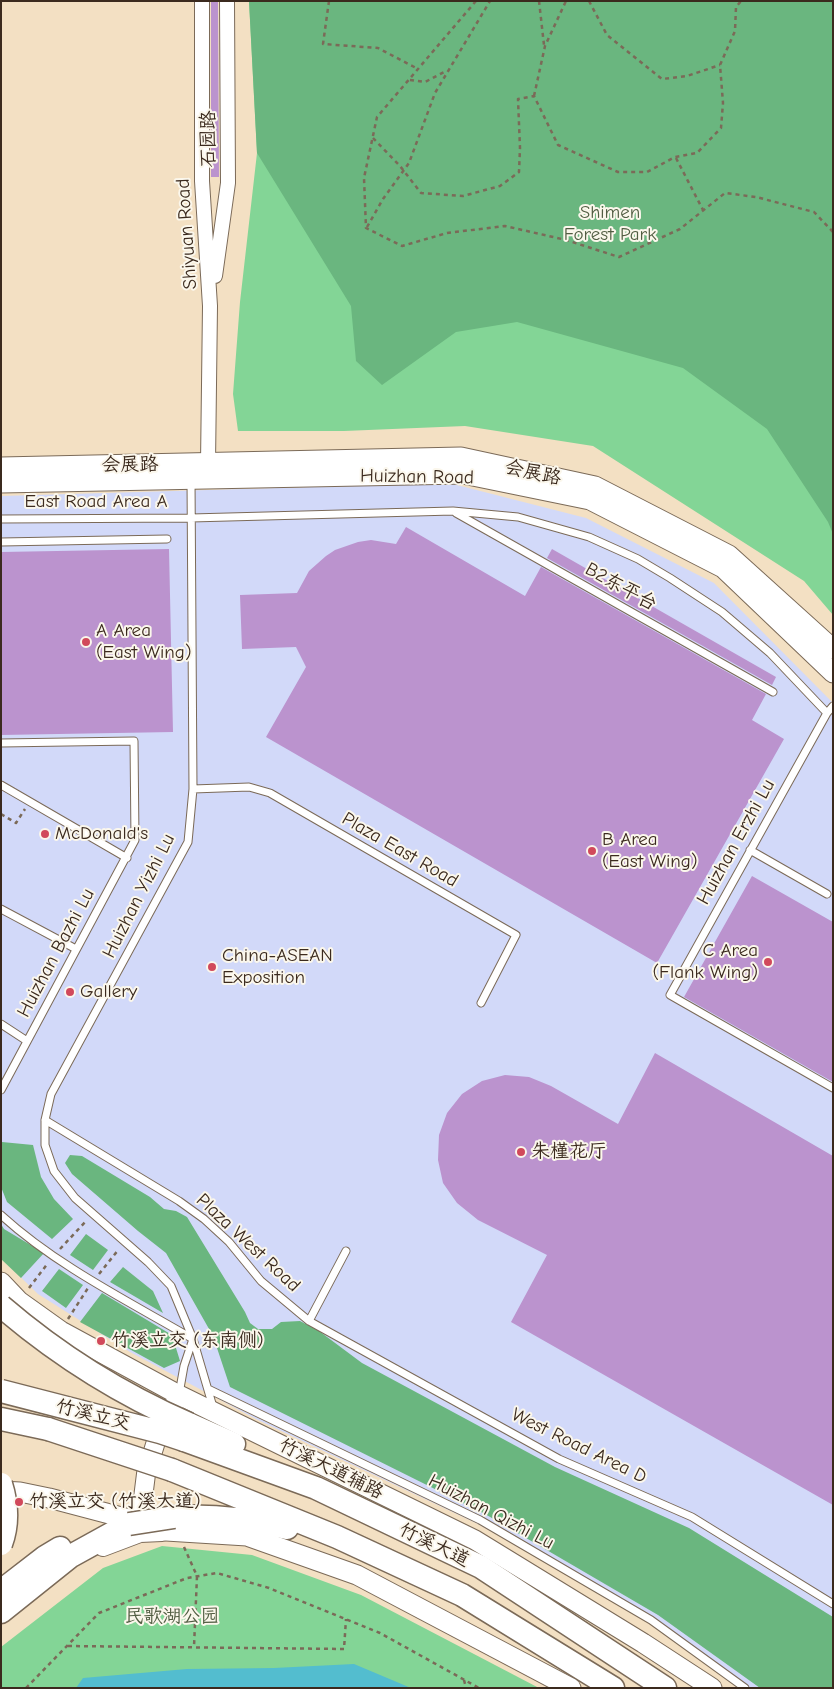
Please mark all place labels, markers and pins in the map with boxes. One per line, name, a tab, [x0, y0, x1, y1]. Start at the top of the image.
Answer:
place label: A Area (East Wing)	[96, 620, 191, 664]
marker: A Area (East Wing)	[80, 636, 92, 648]
place label: McDonald's	[55, 823, 148, 845]
marker: McDonald's	[39, 828, 51, 840]
place label: B Area (East Wing)	[602, 829, 697, 873]
marker: B Area (East Wing)	[586, 845, 598, 857]
place label: C Area (Flank Wing)	[653, 940, 758, 984]
place label: China-ASEAN Exposition	[222, 945, 333, 989]
marker: C Area (Flank Wing)	[762, 956, 774, 968]
marker: China-ASEAN Exposition	[206, 961, 218, 973]
place label: Gallery	[80, 981, 137, 1003]
marker: Gallery	[64, 986, 76, 998]
place label: 朱槿花厅	[531, 1141, 607, 1163]
marker: 朱槿花厅	[515, 1146, 527, 1158]
place label: 竹溪立交 (东南侧)	[111, 1330, 263, 1352]
marker: 竹溪立交 (东南侧)	[95, 1335, 107, 1347]
place label: 竹溪立交 (竹溪大道)	[29, 1491, 200, 1513]
marker: 竹溪立交 (竹溪大道)	[13, 1496, 25, 1508]

